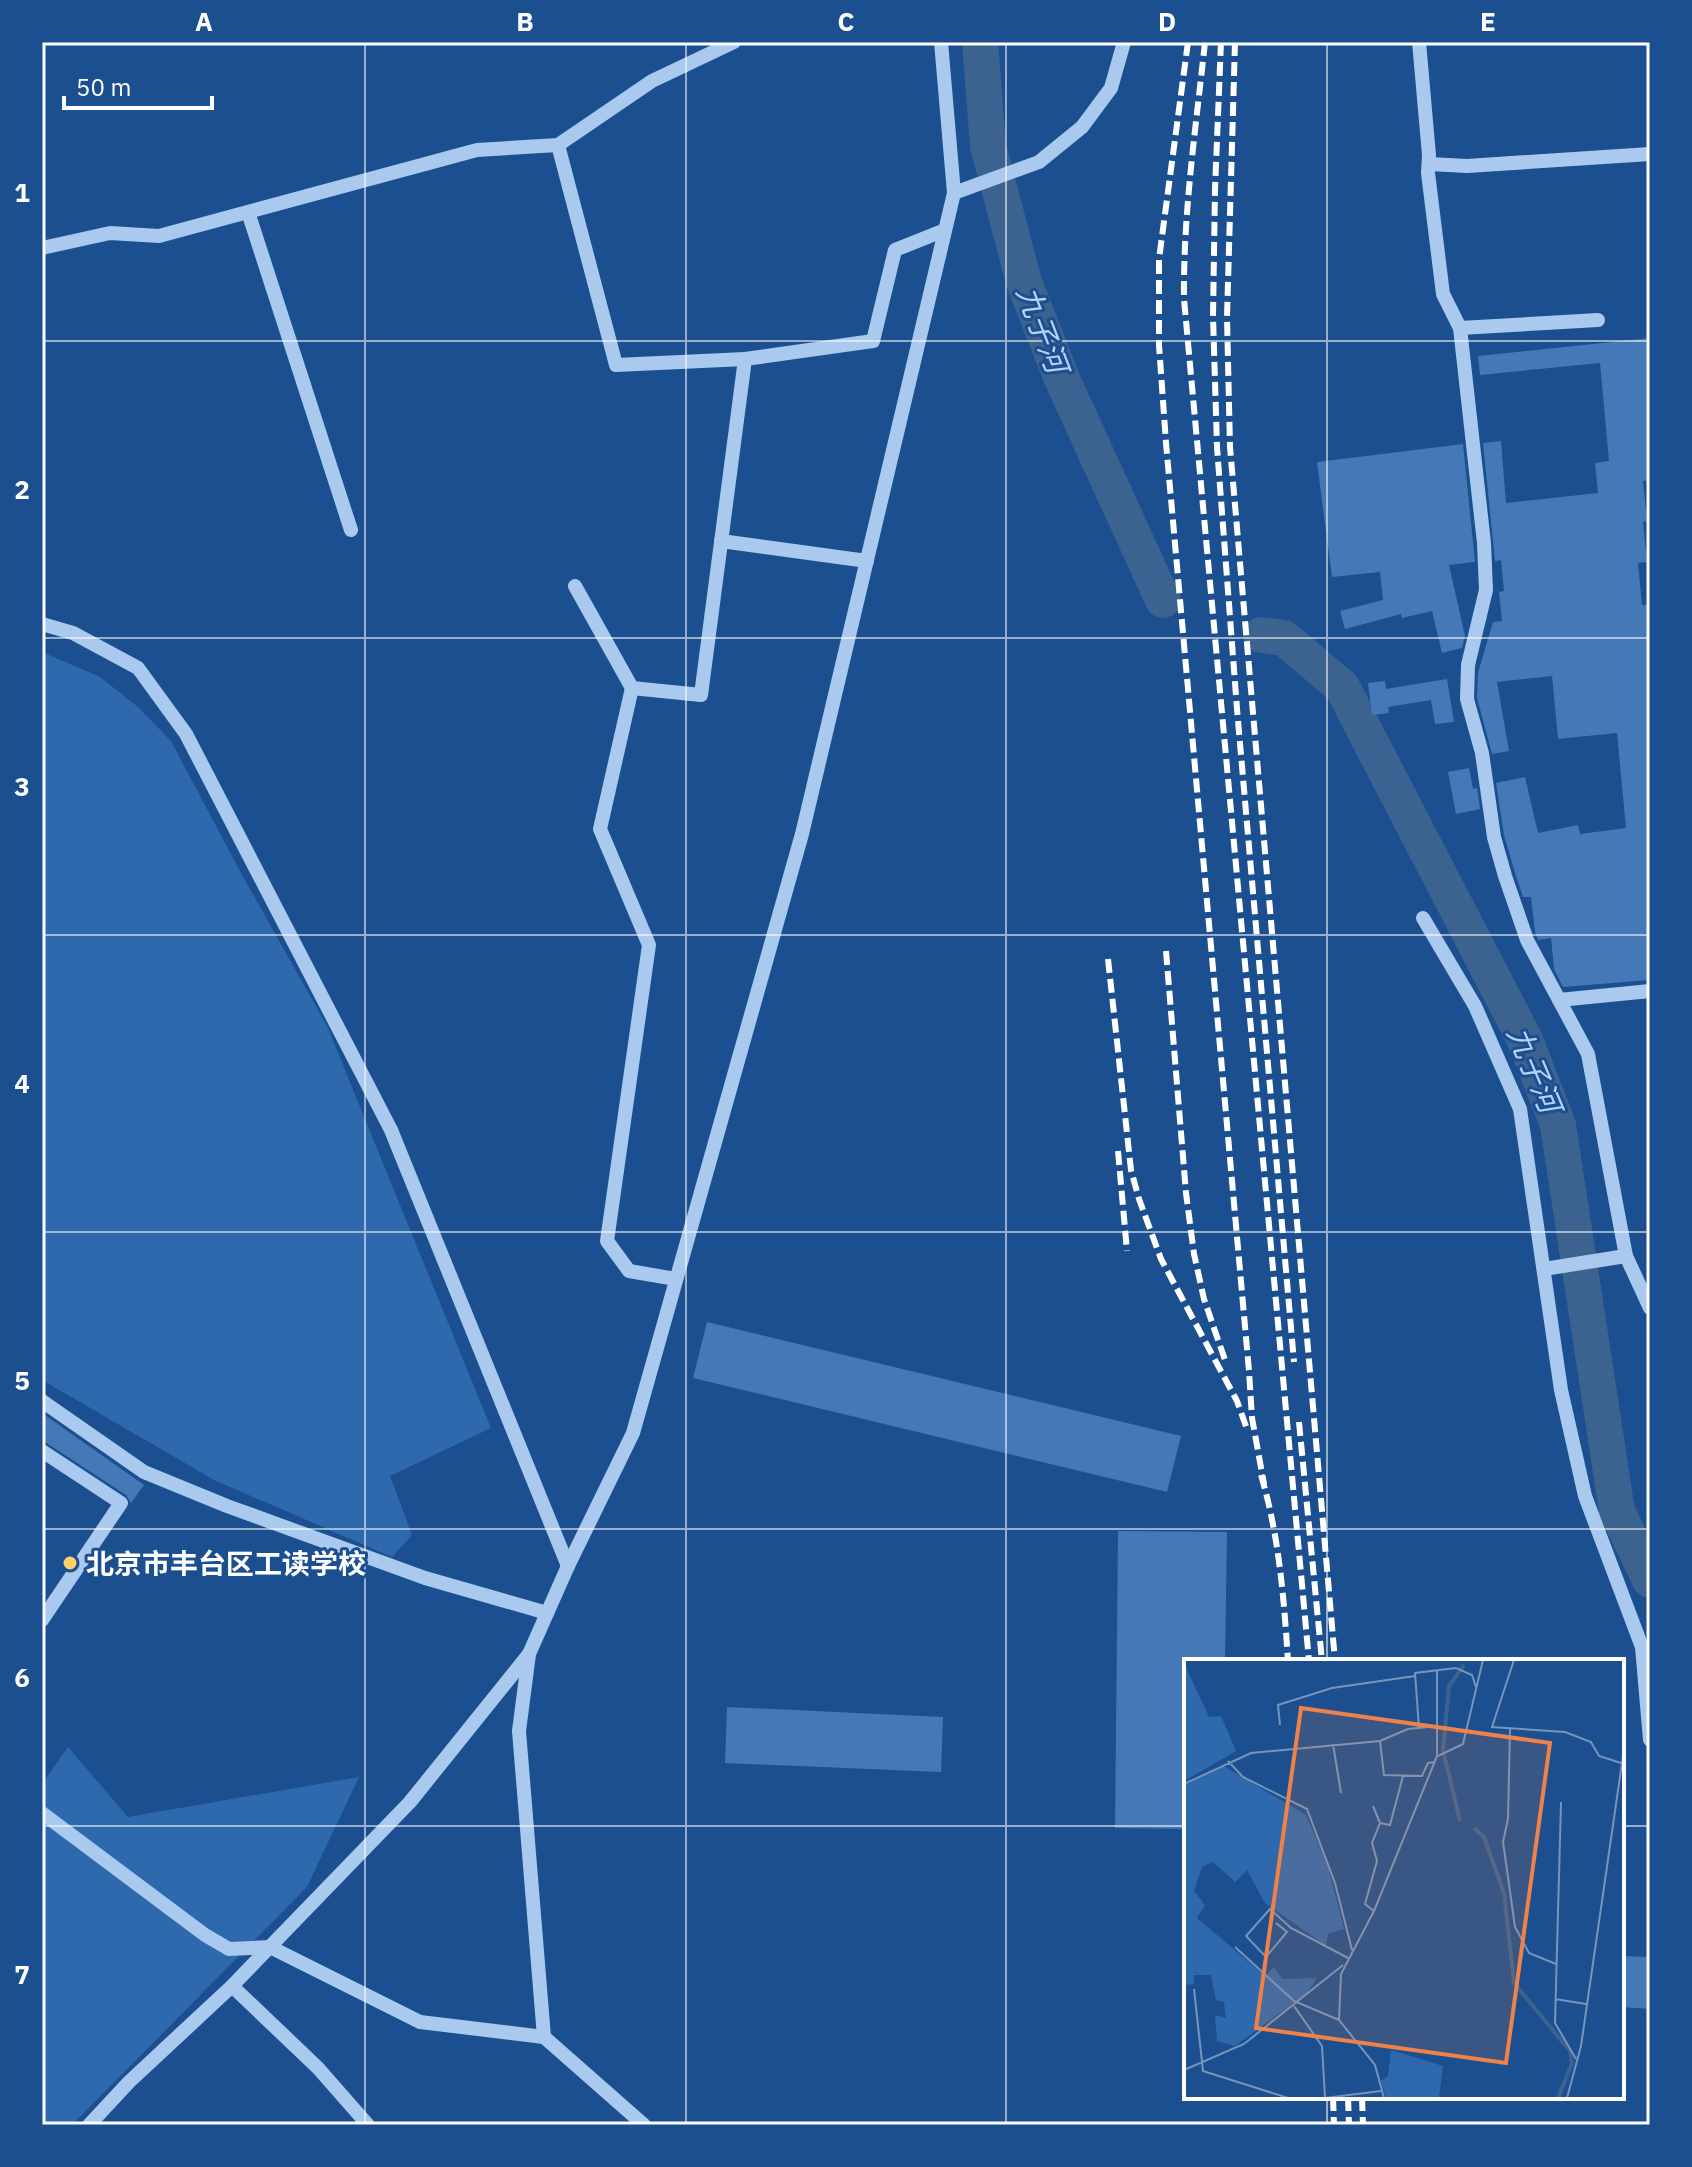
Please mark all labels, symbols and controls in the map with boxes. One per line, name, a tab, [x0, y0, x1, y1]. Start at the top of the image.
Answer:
text: A	[195, 4, 213, 38]
text: B	[516, 4, 534, 38]
text: C	[838, 4, 855, 38]
text: D	[1158, 4, 1176, 38]
text: E	[1480, 4, 1496, 38]
scale bar	[64, 60, 212, 110]
text: 50 m	[76, 71, 131, 103]
text: 1	[14, 175, 30, 209]
water label: 九子河	[1009, 280, 1079, 383]
text: 2	[14, 472, 30, 506]
text: 3	[14, 769, 30, 803]
water label: 九子河	[1499, 1020, 1572, 1123]
text: 4	[14, 1066, 30, 1100]
text: 5	[14, 1363, 30, 1397]
place label: 北京市丰台区工读学校	[86, 1545, 366, 1582]
marker: 北京市丰台区工读学校	[61, 1554, 79, 1572]
inset map	[1184, 1659, 1624, 2099]
text: 6	[14, 1660, 30, 1694]
text: 7	[14, 1957, 30, 1991]

